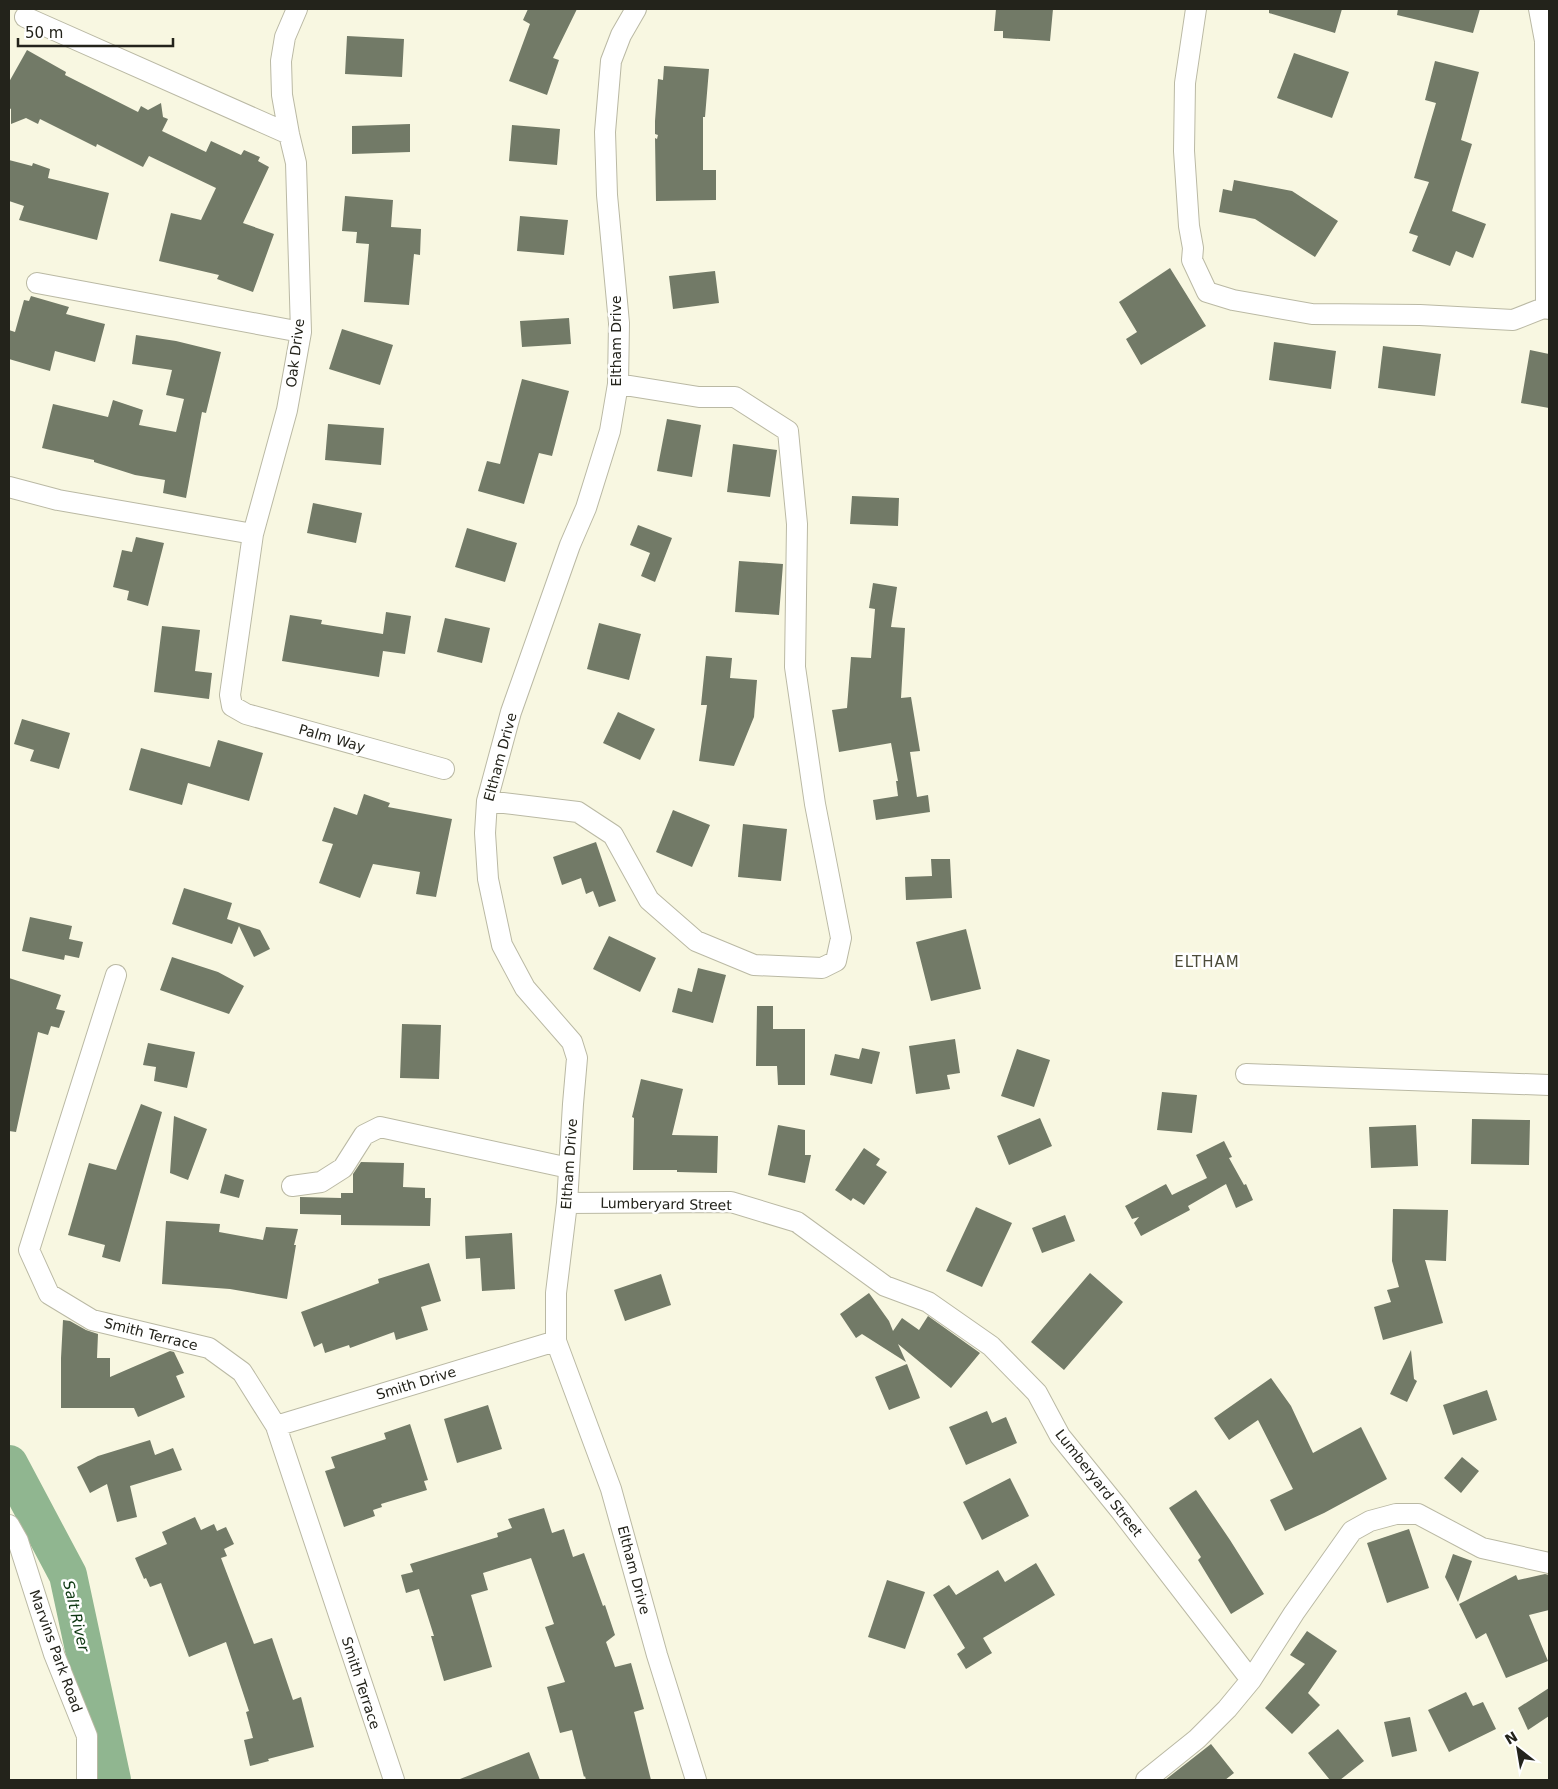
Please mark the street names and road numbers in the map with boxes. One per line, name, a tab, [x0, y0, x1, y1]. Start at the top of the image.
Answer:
street label: Eltham Drive	[608, 295, 624, 387]
street label: Oak Drive	[283, 318, 307, 388]
street label: Eltham Drive	[480, 711, 520, 803]
street label: Palm Way	[297, 721, 367, 755]
street label: Eltham Drive	[558, 1118, 580, 1210]
street label: Lumberyard Street	[600, 1195, 732, 1213]
street label: Smith Terrace	[102, 1315, 200, 1353]
street label: Smith Drive	[374, 1363, 458, 1403]
street label: Lumberyard Street	[1052, 1426, 1146, 1540]
street label: Eltham Drive	[614, 1524, 654, 1616]
street label: Marvins Park Road	[26, 1588, 86, 1714]
street label: Smith Terrace	[339, 1635, 383, 1731]

